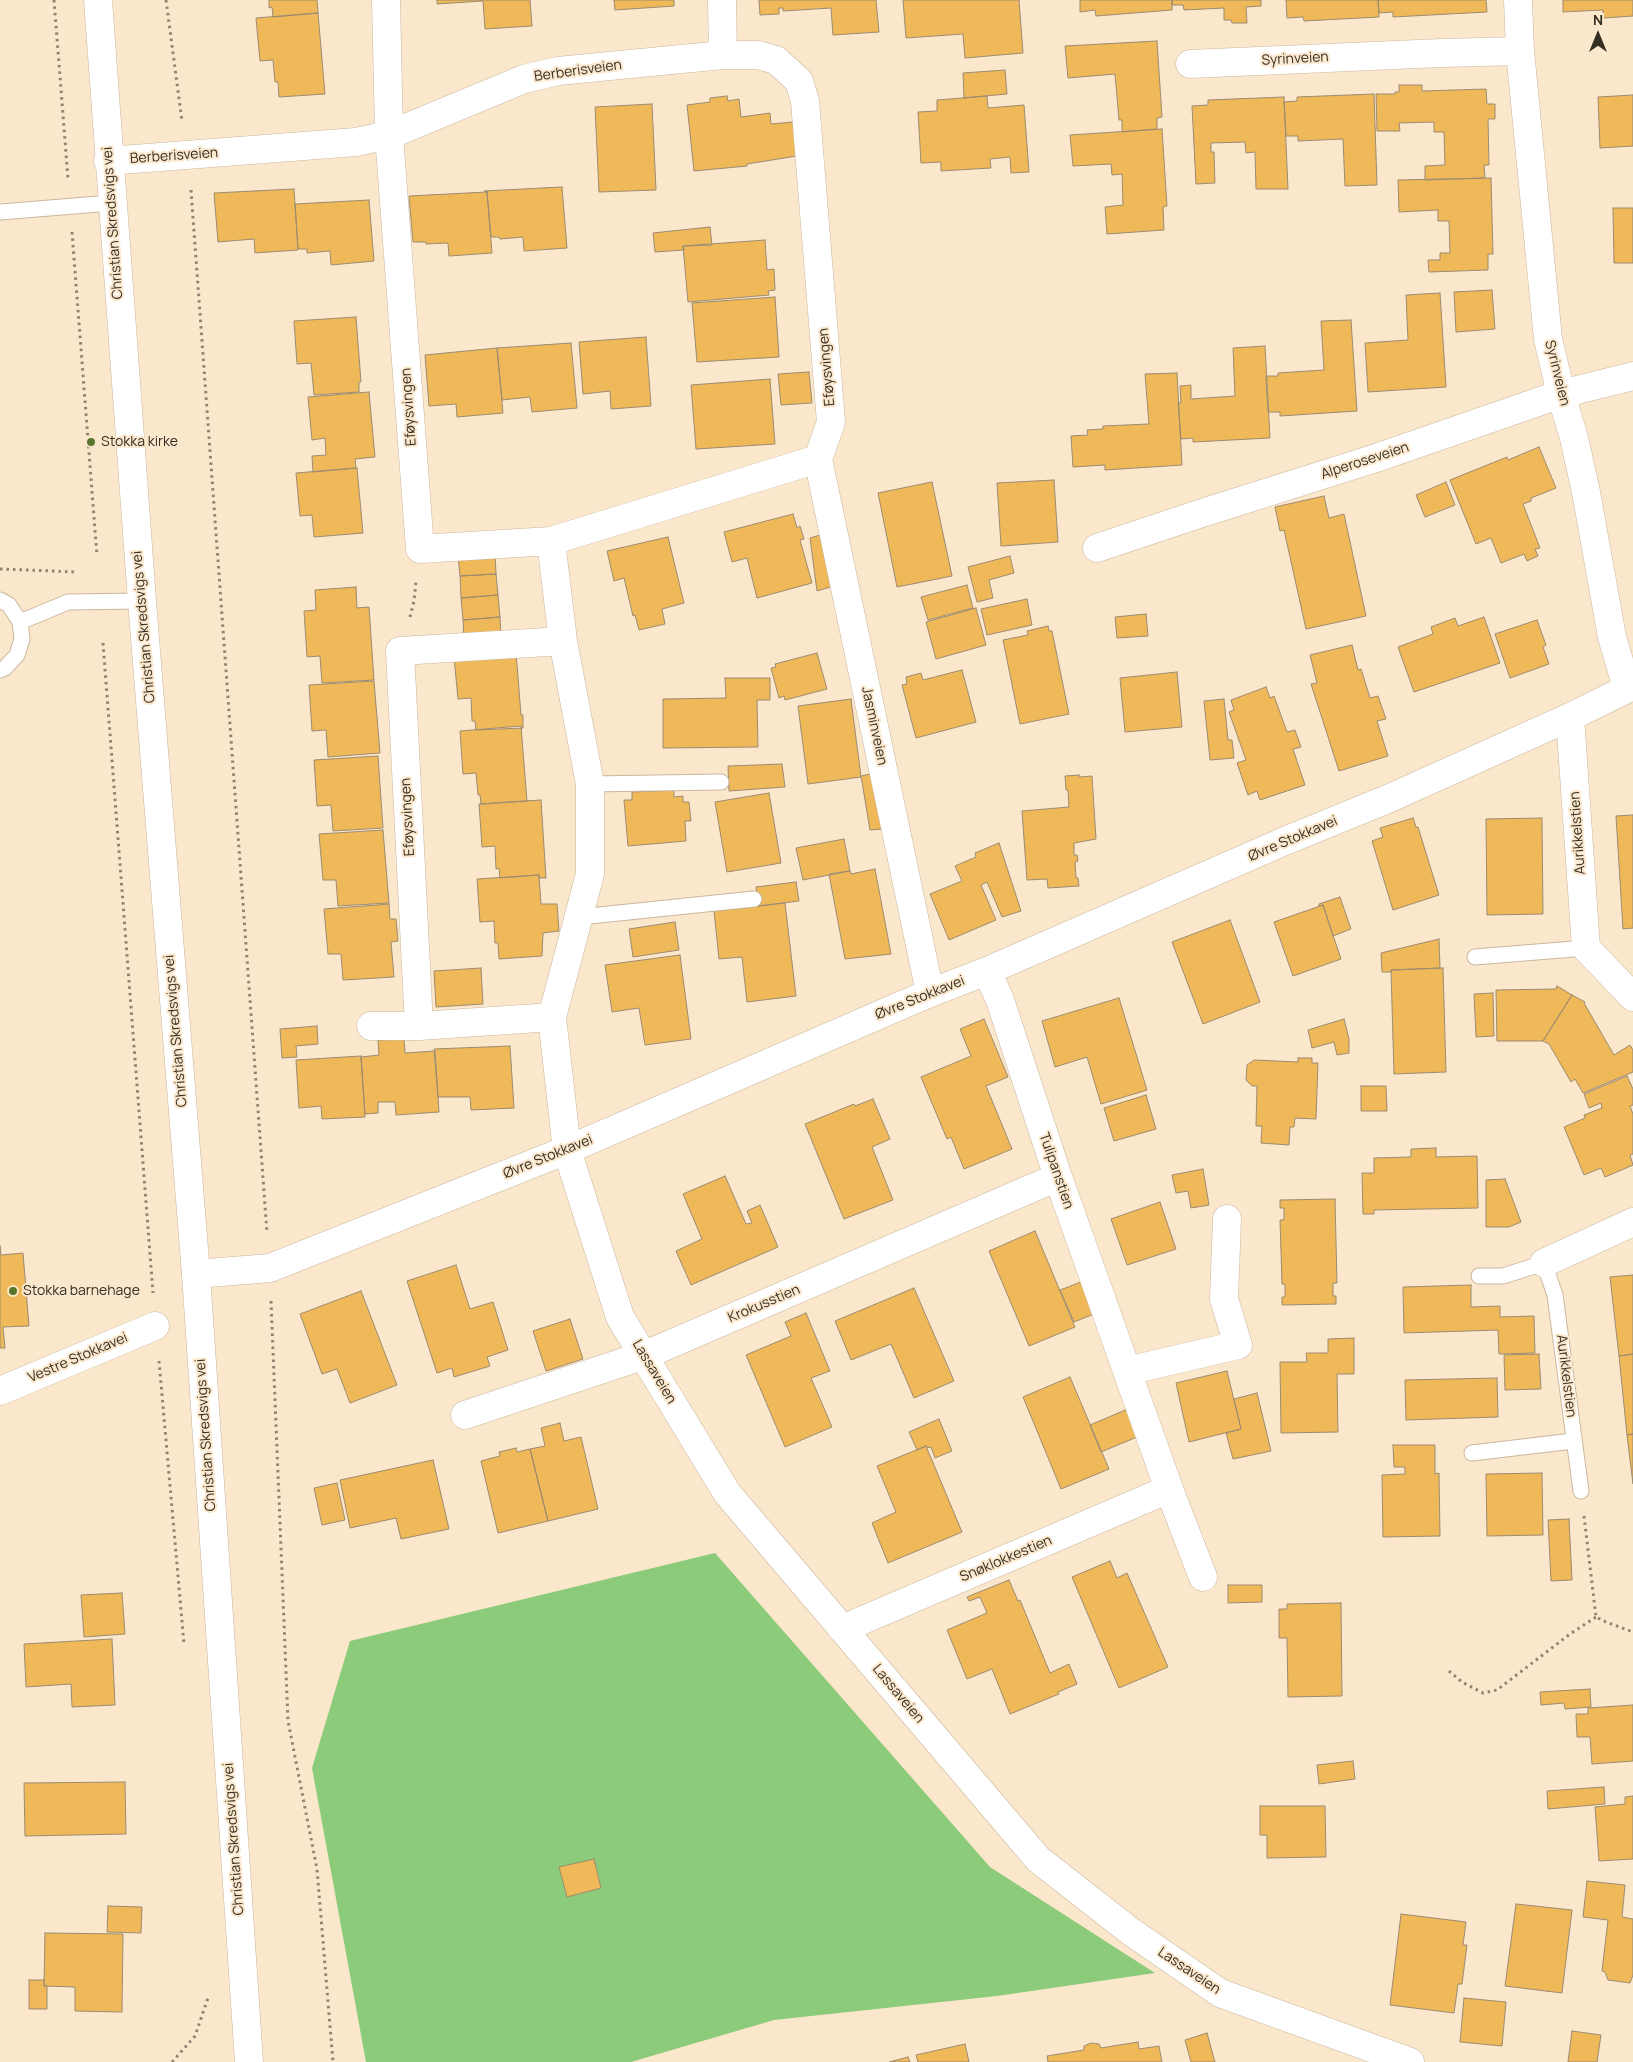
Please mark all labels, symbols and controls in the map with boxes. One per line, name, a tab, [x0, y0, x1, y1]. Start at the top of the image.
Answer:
north arrow	[1573, 10, 1623, 60]
text: N	[1593, 10, 1603, 29]
street label: Syrinveien	[1261, 49, 1329, 69]
street label: Berberisveien	[533, 57, 623, 85]
street label: Berberisveien	[129, 145, 219, 167]
street label: Christian Skredsvigs vei	[99, 146, 127, 300]
street label: Eføysvingen	[815, 327, 839, 407]
street label: Syrinveien	[1541, 338, 1573, 408]
street label: Eføysvingen	[398, 367, 420, 447]
place label: Stokka kirke	[101, 434, 178, 450]
marker: Stokka kirke	[85, 436, 97, 448]
street label: Alperoseveien	[1319, 439, 1411, 483]
street label: Christian Skredsvigs vei	[129, 550, 159, 704]
street label: Jasminveien	[858, 685, 890, 767]
street label: Eføysvingen	[398, 777, 418, 857]
street label: Aurikkelstien	[1567, 791, 1589, 875]
street label: Øvre Stokkavei	[1246, 813, 1340, 865]
street label: Christian Skredsvigs vei	[161, 954, 191, 1108]
street label: Øvre Stokkavei	[873, 972, 967, 1024]
street label: Øvre Stokkavei	[501, 1131, 595, 1183]
street label: Tulipanstien	[1035, 1131, 1077, 1211]
street label: Krokusstien	[725, 1281, 803, 1327]
place label: Stokka barnehage	[23, 1283, 140, 1299]
marker: Stokka barnehage	[7, 1285, 19, 1297]
street label: Vestre Stokkavei	[26, 1329, 130, 1387]
street label: Aurikkelstien	[1553, 1334, 1579, 1418]
street label: Lassaveien	[628, 1337, 680, 1407]
street label: Christian Skredsvigs vei	[192, 1358, 220, 1512]
street label: Snøklokkestien	[958, 1532, 1054, 1586]
street label: Lassaveien	[869, 1661, 927, 1727]
street label: Christian Skredsvigs vei	[220, 1762, 248, 1916]
street label: Lassaveien	[1155, 1944, 1223, 1998]

